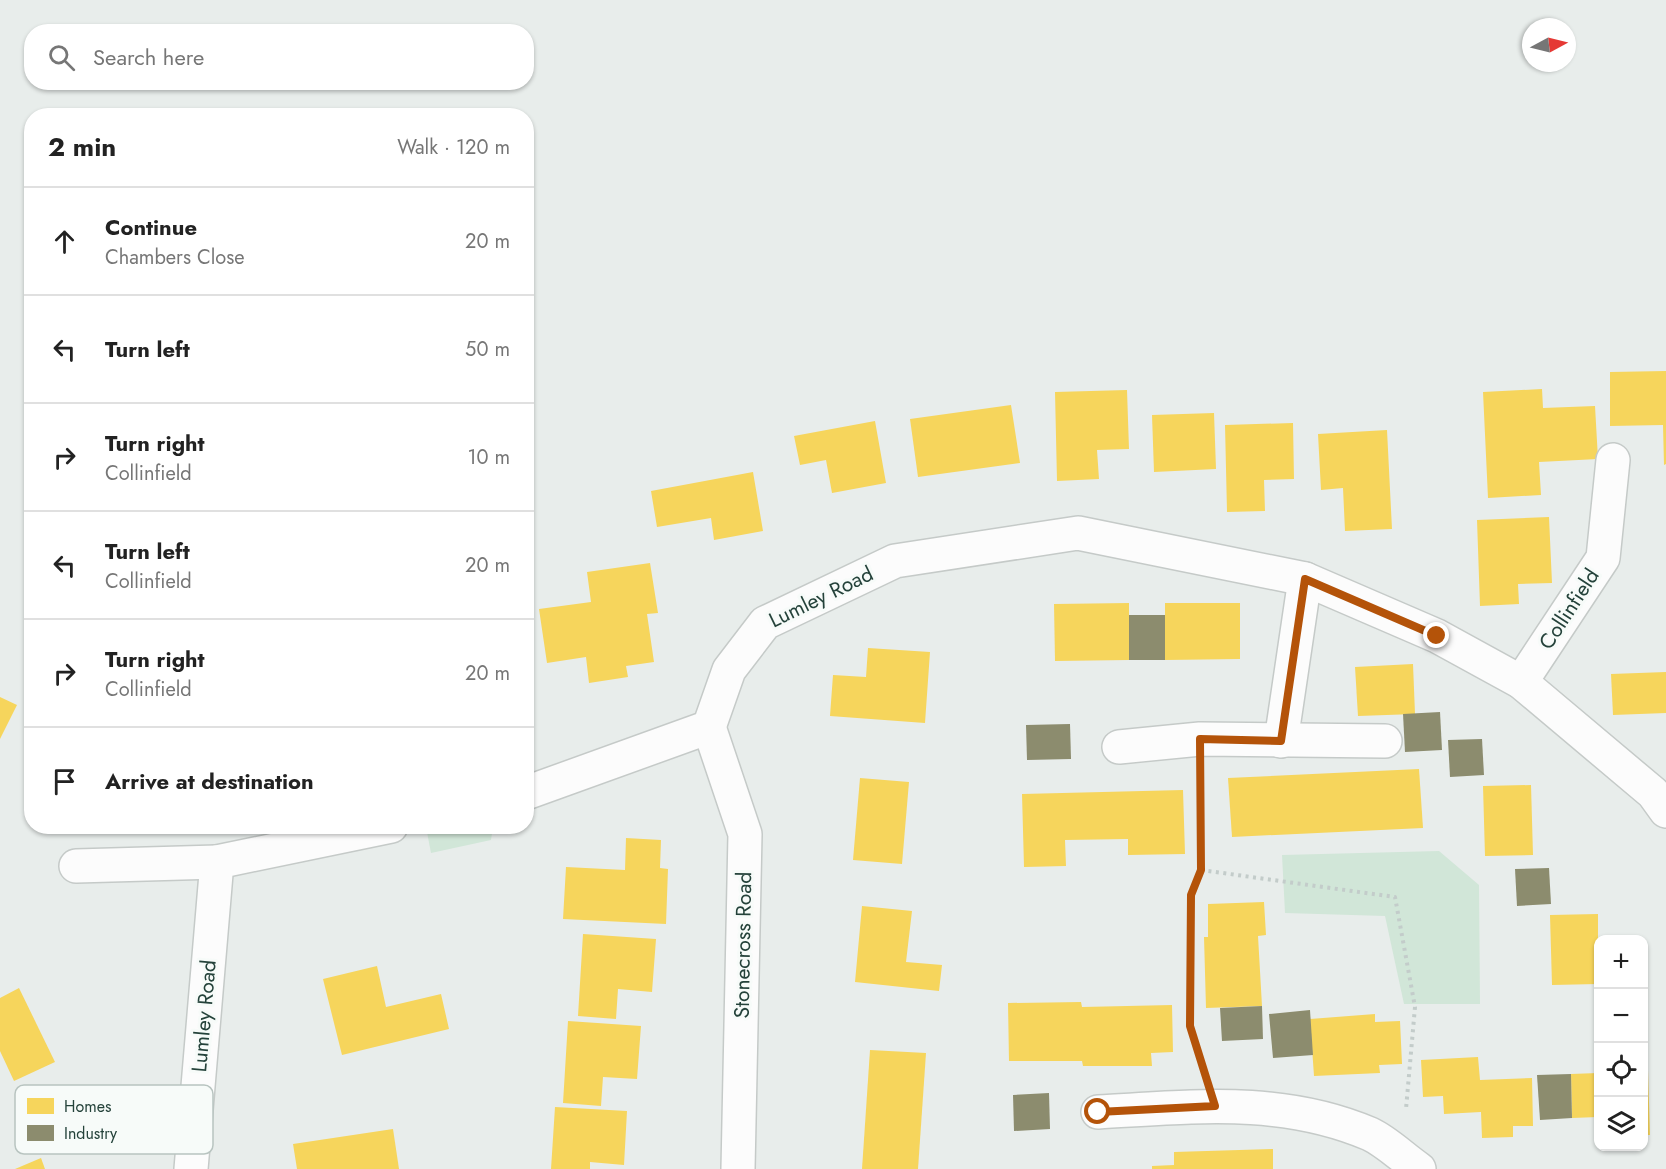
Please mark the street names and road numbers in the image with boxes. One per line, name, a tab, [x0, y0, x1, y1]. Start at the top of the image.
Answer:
street label: Lumley Road	[764, 559, 878, 635]
street label: Collinfield	[1532, 563, 1606, 655]
street label: Stonecross Road	[727, 871, 759, 1019]
street label: Lumley Road	[184, 959, 224, 1073]

